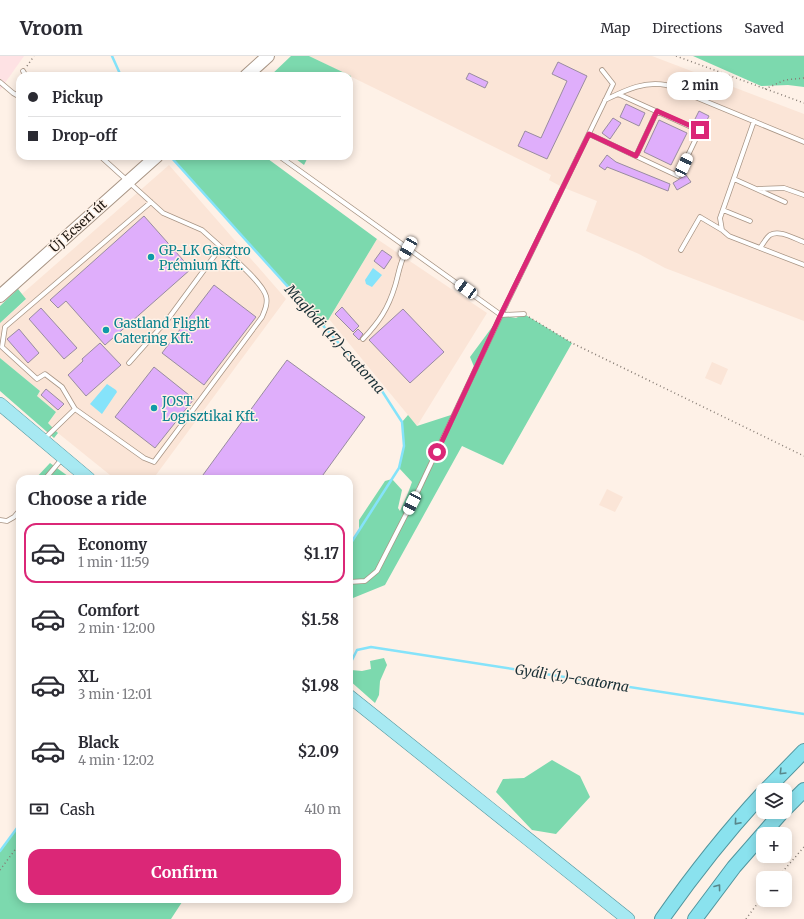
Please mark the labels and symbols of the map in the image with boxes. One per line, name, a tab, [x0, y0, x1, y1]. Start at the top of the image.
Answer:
callout: 2 min	[667, 72, 733, 100]
route end	[691, 121, 709, 139]
car	[673, 152, 695, 178]
street label: Új Ecseri út	[45, 195, 110, 256]
car	[397, 235, 419, 261]
place label: GP-LK Gasztro Prémium Kft.	[159, 242, 251, 274]
marker: GP-LK Gasztro Prémium Kft.	[146, 252, 156, 262]
car	[453, 277, 479, 301]
water label: Maglódi (17.)-csatorna	[280, 280, 389, 397]
place label: Gastland Flight Catering Kft.	[114, 315, 210, 347]
marker: Gastland Flight Catering Kft.	[101, 325, 111, 335]
place label: JOST Logisztikai Kft.	[161, 393, 258, 425]
marker: JOST Logisztikai Kft.	[149, 403, 159, 413]
route start	[428, 443, 446, 461]
car	[401, 490, 423, 516]
water label: Gyáli (1.)-csatorna	[514, 660, 630, 696]
one-way arrow	[779, 767, 787, 775]
one-way arrow	[734, 817, 741, 824]
one-way arrow	[713, 885, 720, 892]

